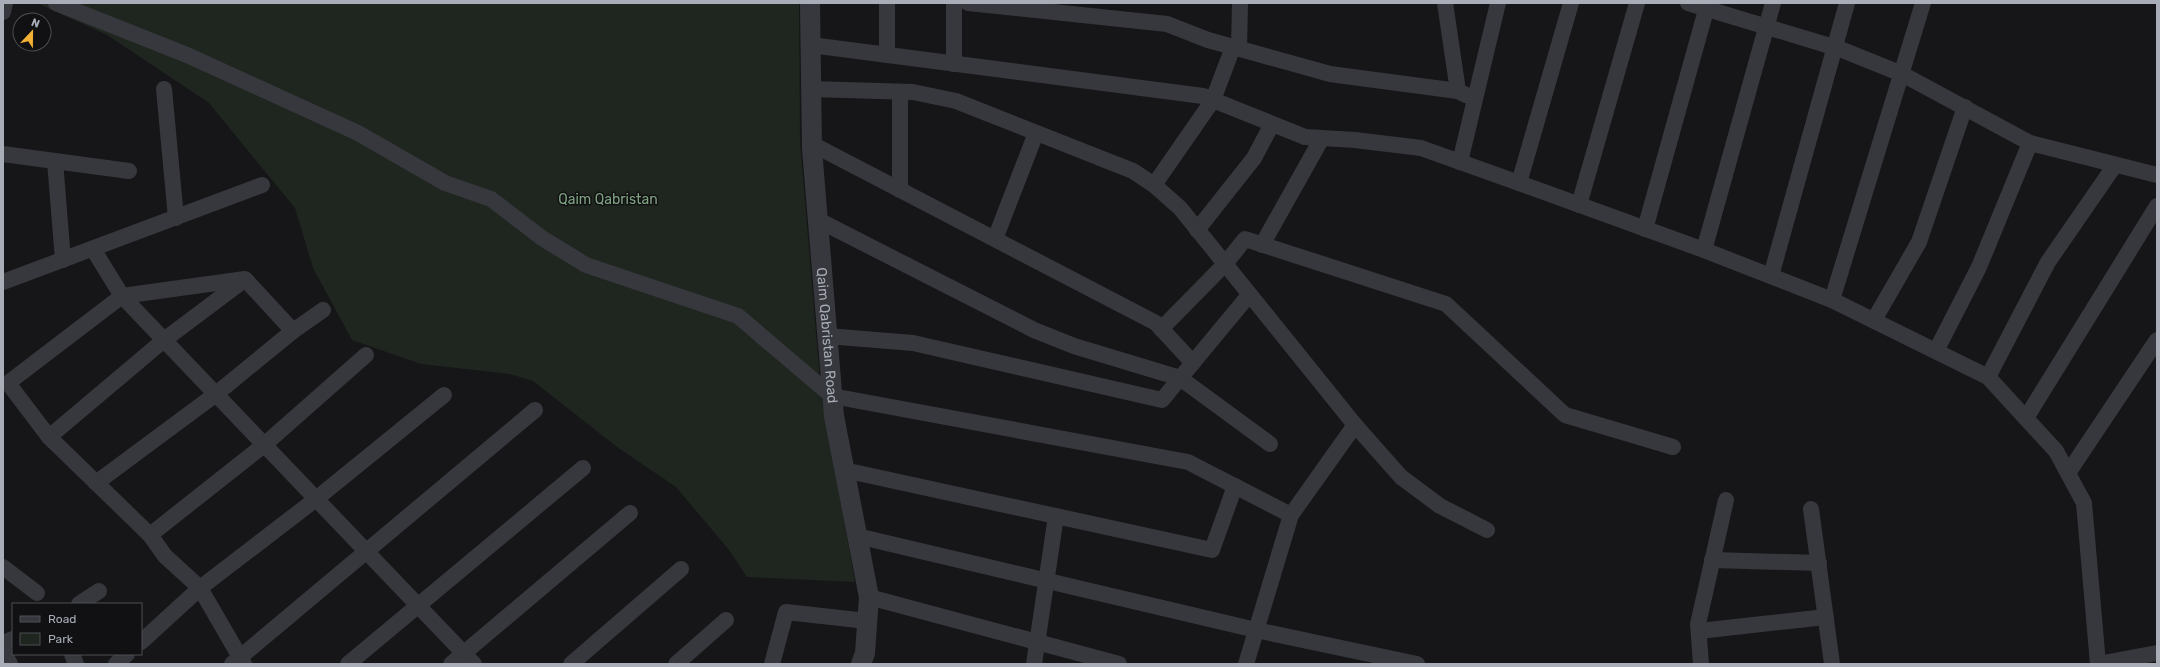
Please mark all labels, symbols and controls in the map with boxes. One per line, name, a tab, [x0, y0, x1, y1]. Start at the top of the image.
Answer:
north arrow	[12, 12, 52, 52]
text: N	[29, 16, 42, 31]
park label: Qaim Qabristan	[558, 191, 658, 208]
street label: Qaim Qabristan Road	[813, 267, 841, 404]
legend	[12, 603, 142, 655]
text: Road	[48, 612, 76, 626]
text: Park	[48, 632, 74, 646]

